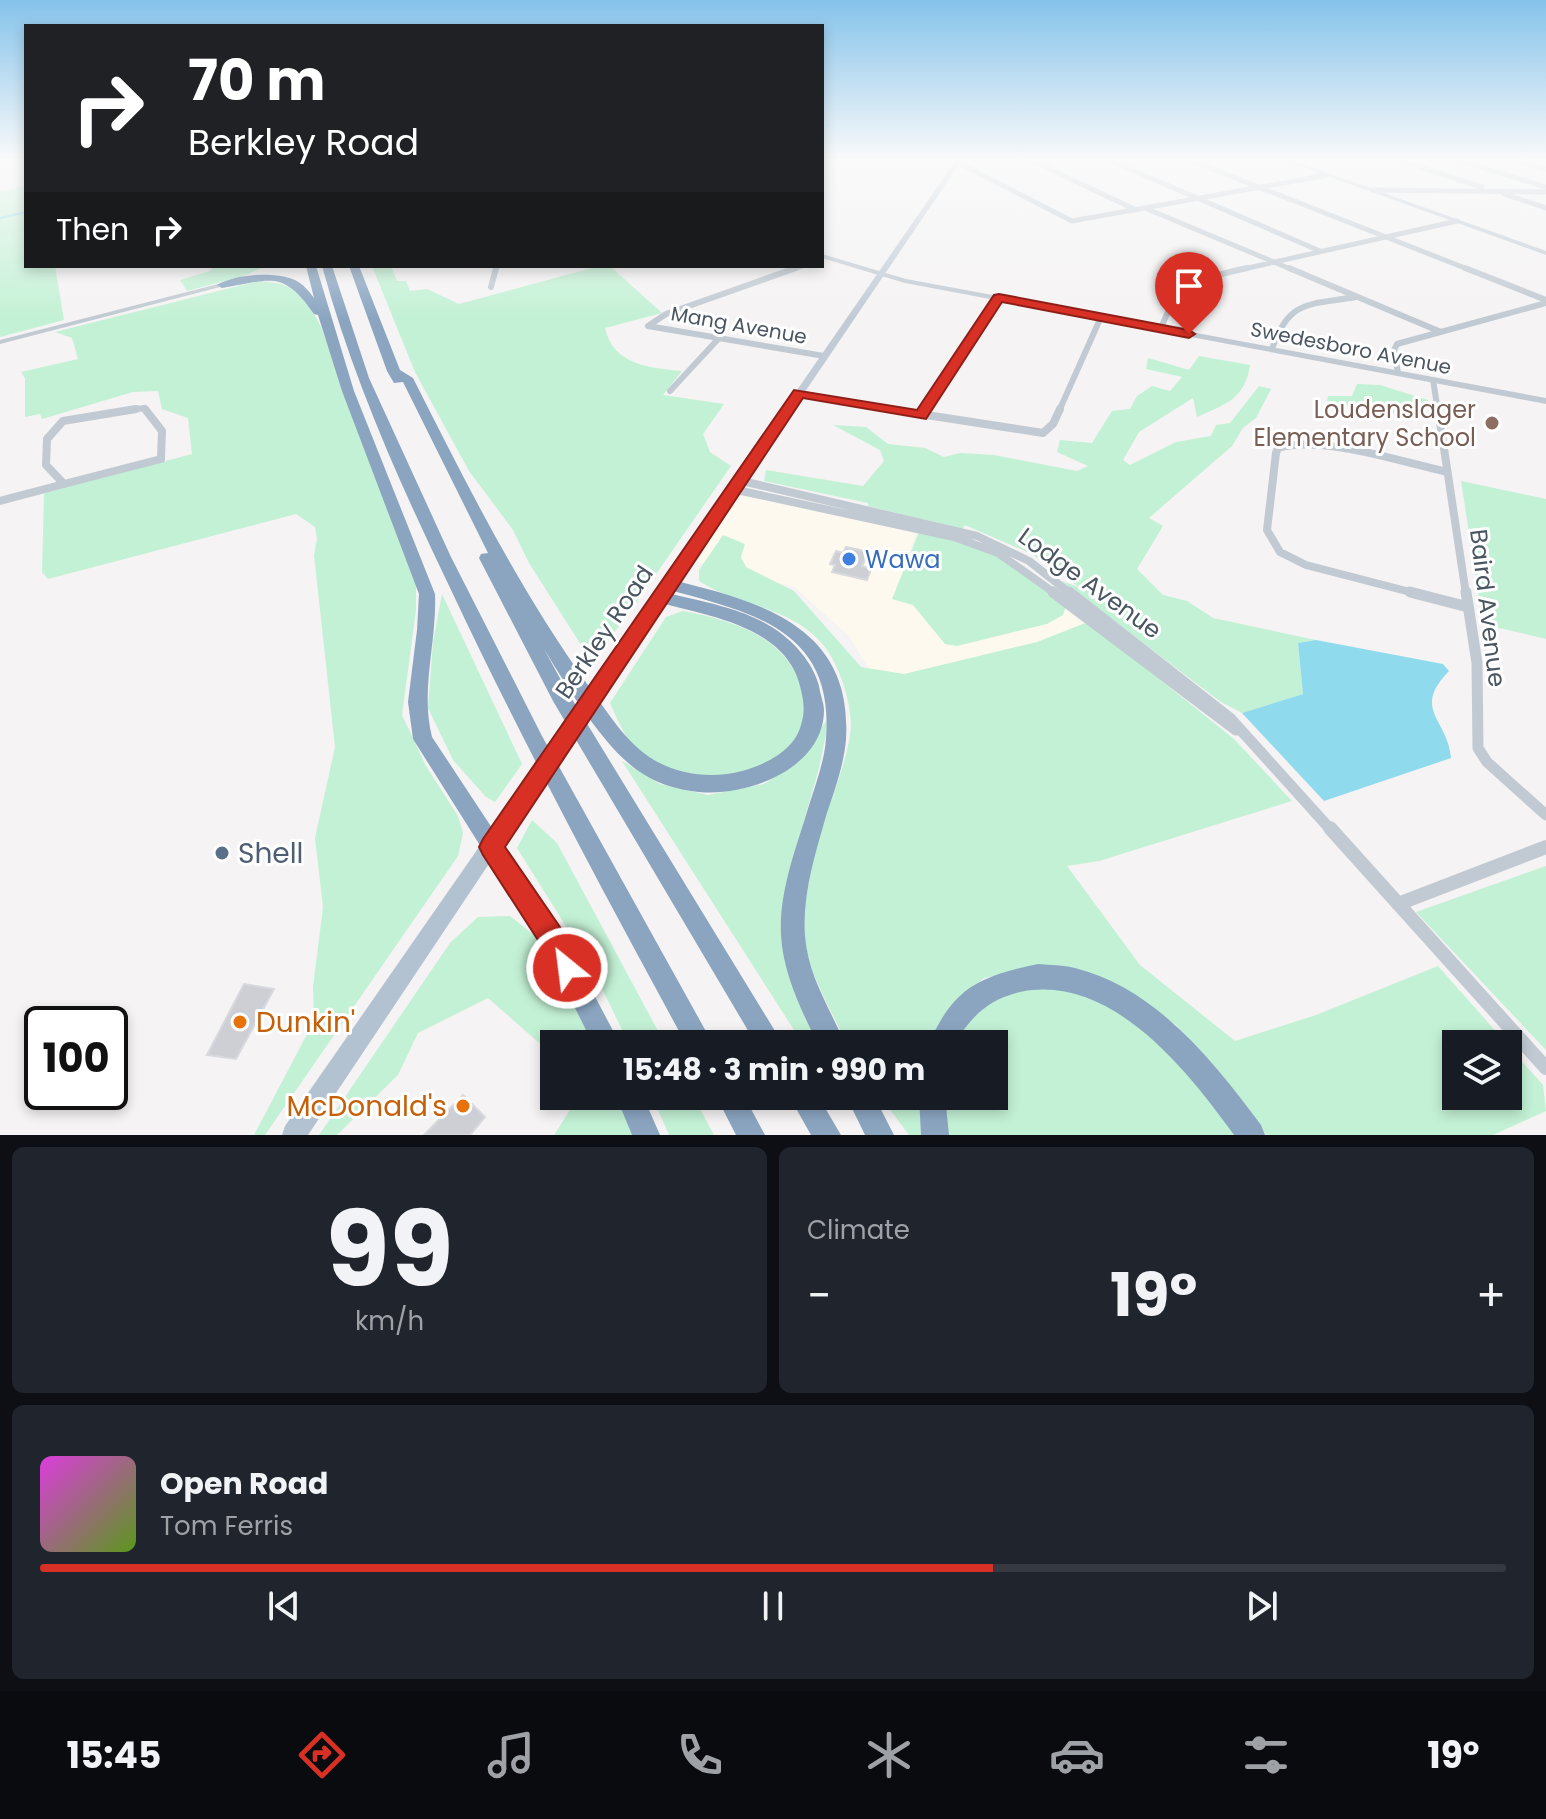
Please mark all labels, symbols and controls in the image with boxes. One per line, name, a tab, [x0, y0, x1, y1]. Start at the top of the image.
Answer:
text: 70 m	[188, 41, 326, 120]
icon: right	[56, 56, 160, 160]
text: Berkley Road	[188, 117, 419, 168]
text: Then	[56, 208, 129, 251]
icon: right	[145, 208, 189, 252]
pin	[1155, 252, 1223, 334]
icon: arrive	[1167, 264, 1211, 308]
street label: Mang Avenue	[669, 299, 809, 351]
street label: Swedesboro Avenue	[1248, 315, 1454, 381]
place label: Loudenslager Elementary School	[1253, 393, 1476, 454]
marker: Loudenslager Elementary School	[1483, 414, 1501, 432]
street label: Lodge Avenue	[1012, 520, 1168, 646]
street label: Baird Avenue	[1462, 527, 1514, 689]
place label: Wawa	[865, 543, 941, 576]
marker: Wawa	[840, 550, 858, 568]
street label: Berkley Road	[547, 559, 661, 705]
place label: Shell	[238, 834, 304, 873]
marker: Shell	[213, 844, 231, 862]
position arrow	[525, 926, 609, 1010]
place label: Dunkin'	[256, 1003, 355, 1042]
speed limit sign: 100	[24, 1006, 128, 1110]
marker: Dunkin'	[231, 1013, 249, 1031]
map controls	[1442, 1030, 1522, 1110]
button: layers	[1442, 1030, 1522, 1110]
text: 15:48 · 3 min · 990 m	[623, 1048, 925, 1091]
place label: McDonald's	[286, 1087, 447, 1126]
marker: McDonald's	[454, 1097, 472, 1115]
text: 99	[326, 1177, 453, 1322]
text: Climate	[807, 1212, 910, 1248]
text: 19°	[1110, 1253, 1197, 1337]
text: −	[807, 1265, 831, 1326]
text: +	[1476, 1265, 1506, 1326]
text: km/h	[355, 1303, 424, 1339]
text: Open Road	[160, 1462, 328, 1505]
text: Tom Ferris	[160, 1508, 293, 1544]
icon: previous	[262, 1584, 306, 1628]
icon: pause	[751, 1584, 795, 1628]
icon: next	[1240, 1584, 1284, 1628]
icon: directions	[294, 1727, 350, 1783]
icon: music	[483, 1727, 539, 1783]
icon: phone	[672, 1727, 728, 1783]
icon: climate	[861, 1727, 917, 1783]
icon: car	[1049, 1727, 1105, 1783]
icon: filters	[1238, 1727, 1294, 1783]
text: 15:45	[66, 1730, 161, 1781]
text: 19°	[1427, 1730, 1480, 1781]

